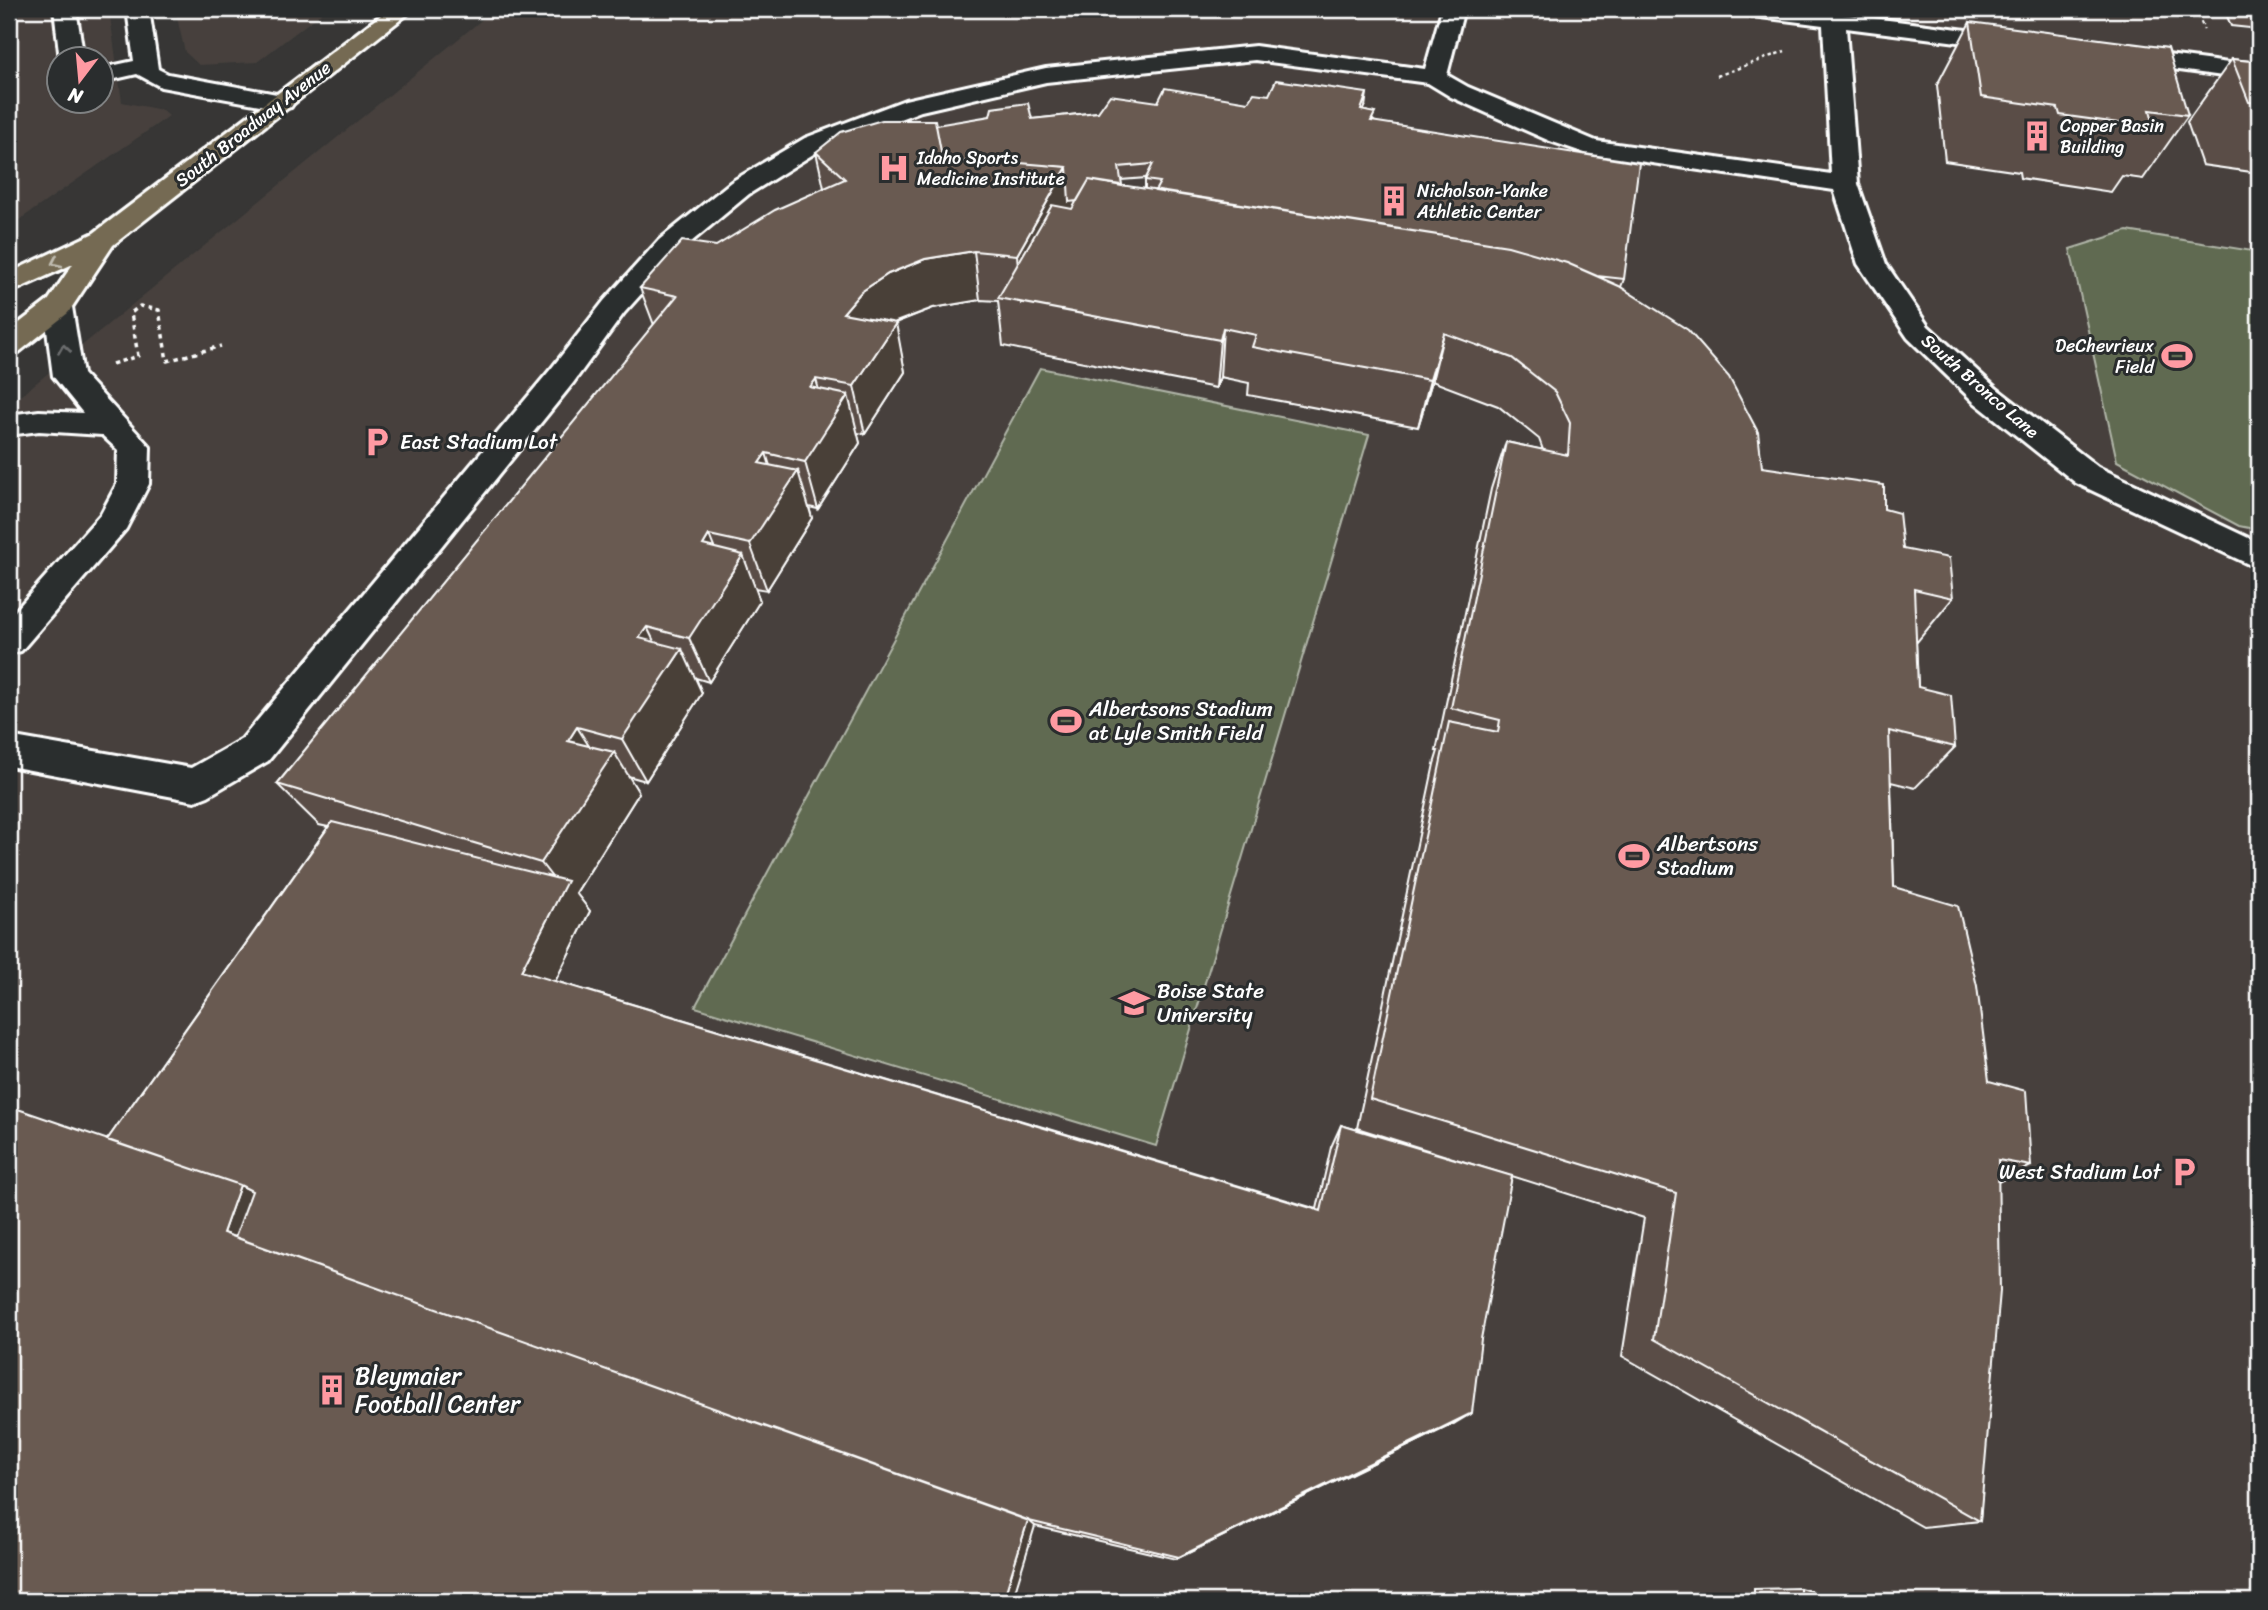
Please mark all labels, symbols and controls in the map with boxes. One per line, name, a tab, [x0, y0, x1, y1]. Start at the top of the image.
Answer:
north arrow	[46, 46, 116, 116]
street label: South Broadway Avenue	[168, 53, 338, 195]
text: N	[64, 78, 87, 114]
place label: Copper Basin Building	[2060, 110, 2164, 163]
building icon: Copper Basin Building	[2020, 119, 2054, 153]
place label: Idaho Sports Medicine Institute	[916, 142, 1065, 195]
hospital icon: Idaho Sports Medicine Institute	[877, 151, 911, 185]
place label: Nicholson-Yanke Athletic Center	[1416, 175, 1548, 228]
building icon: Nicholson-Yanke Athletic Center	[1377, 184, 1411, 218]
one-way arrow	[51, 253, 63, 267]
street label: South Bronco Lane	[1914, 325, 2047, 447]
place label: DeChevrieux Field	[2055, 330, 2156, 383]
sports icon: DeChevrieux Field	[2160, 339, 2194, 373]
one-way arrow	[56, 344, 71, 355]
place label: East Stadium Lot	[400, 423, 559, 461]
parking icon: East Stadium Lot	[360, 425, 394, 459]
place label: Albertsons Stadium at Lyle Smith Field	[1088, 690, 1273, 752]
sports icon: Albertsons Stadium at Lyle Smith Field	[1049, 704, 1083, 738]
place label: Albertsons Stadium	[1656, 825, 1758, 887]
sports icon: Albertsons Stadium	[1617, 839, 1651, 873]
place label: Boise State University	[1157, 972, 1264, 1034]
school or university icon: Boise State University	[1117, 986, 1151, 1020]
place label: West Stadium Lot	[1999, 1153, 2163, 1191]
parking icon: West Stadium Lot	[2167, 1155, 2201, 1189]
place label: Bleymaier Football Center	[355, 1355, 522, 1425]
building icon: Bleymaier Football Center	[315, 1373, 349, 1407]

